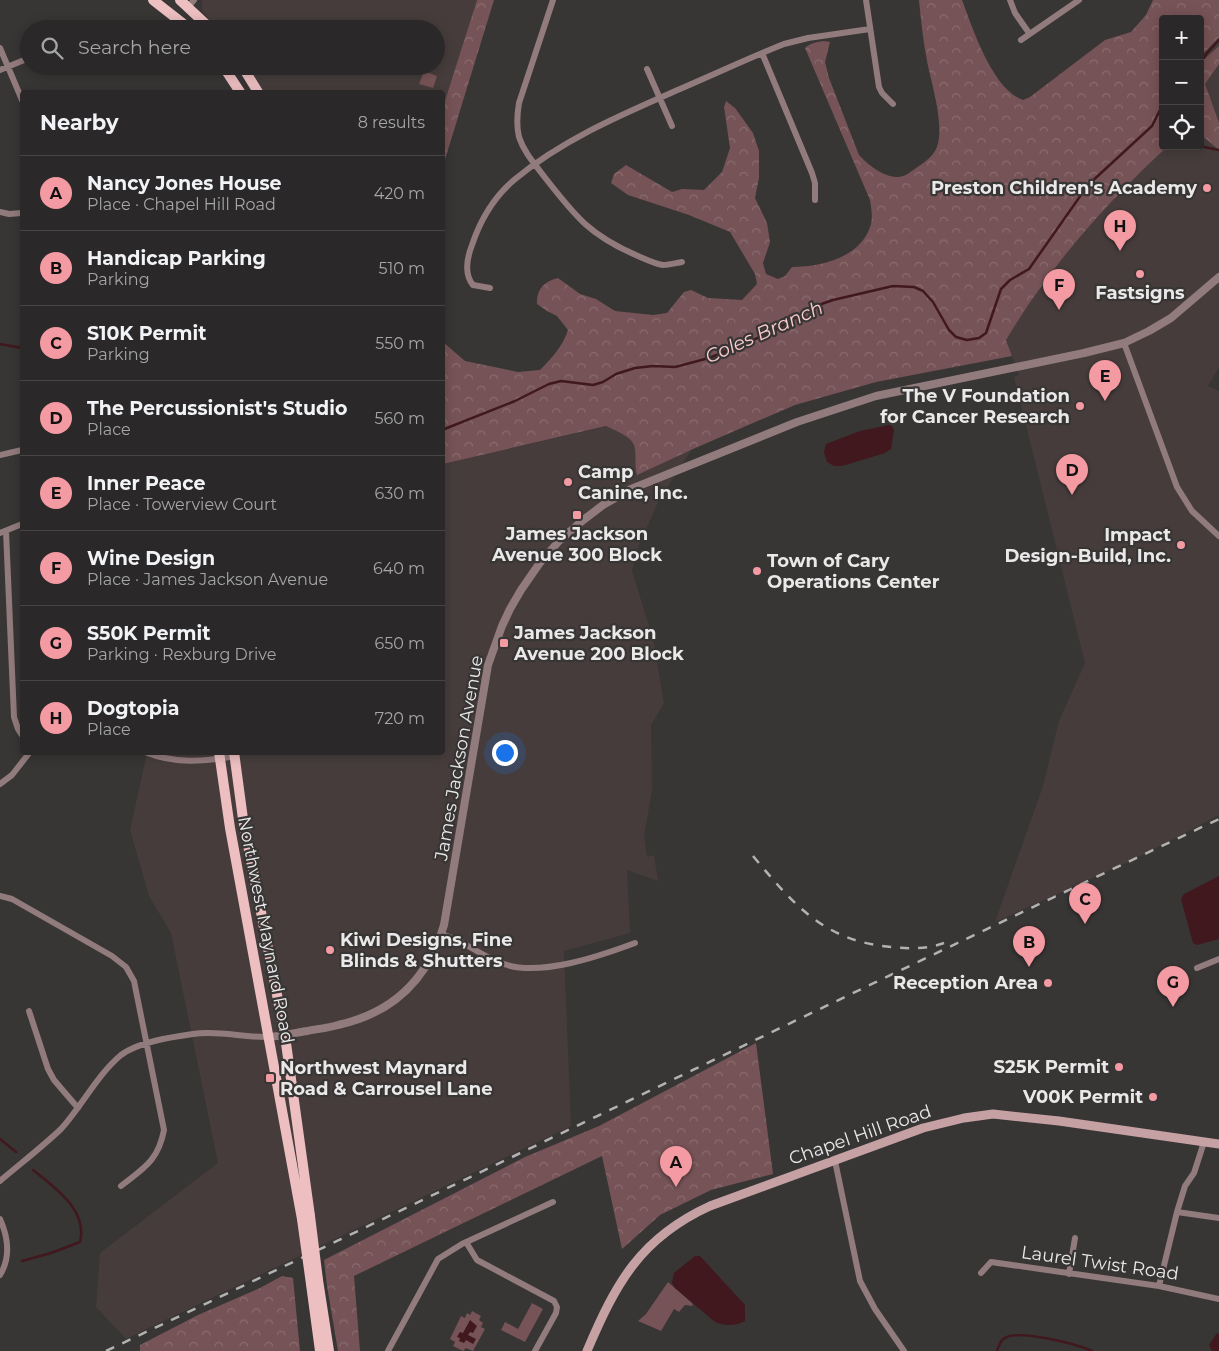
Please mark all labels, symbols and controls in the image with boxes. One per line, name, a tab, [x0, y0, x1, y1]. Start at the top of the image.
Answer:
map controls	[1159, 15, 1204, 150]
button: +	[1159, 15, 1204, 60]
search box	[20, 20, 445, 75]
icon: search	[38, 34, 66, 62]
text: Search here	[78, 36, 191, 59]
button: −	[1159, 60, 1204, 105]
button: locate	[1159, 105, 1204, 150]
text: Nearby	[40, 110, 119, 135]
text: 8 results	[358, 113, 425, 132]
text: Nancy Jones House	[87, 172, 282, 195]
place label: Preston Children's Academy	[931, 177, 1197, 199]
marker: Preston Children's Academy	[1201, 182, 1213, 194]
text: A	[50, 184, 62, 203]
text: 420 m	[374, 184, 425, 203]
text: Place · Chapel Hill Road	[87, 195, 276, 214]
pin: H	[1104, 210, 1136, 251]
text: Handicap Parking	[87, 247, 266, 270]
text: B	[50, 259, 62, 278]
text: 510 m	[378, 259, 425, 278]
marker: Fastsigns	[1134, 268, 1146, 280]
pin: F	[1043, 269, 1075, 310]
text: Parking	[87, 270, 150, 289]
place label: Fastsigns	[1095, 282, 1185, 304]
water label: Coles Branch	[701, 296, 827, 368]
text: S10K Permit	[87, 322, 206, 345]
text: C	[50, 334, 62, 353]
text: 550 m	[375, 334, 425, 353]
text: Parking	[87, 345, 150, 364]
pin: E	[1089, 360, 1121, 401]
place label: The V Foundation for Cancer Research	[880, 385, 1070, 428]
text: The Percussionist's Studio	[87, 397, 347, 420]
marker: The V Foundation for Cancer Research	[1074, 400, 1086, 412]
text: D	[49, 409, 63, 428]
text: 560 m	[374, 409, 425, 428]
text: Place	[87, 420, 131, 439]
pin: D	[1056, 454, 1088, 495]
place label: Camp Canine, Inc.	[578, 461, 688, 504]
text: Inner Peace	[87, 472, 205, 495]
marker: Camp Canine, Inc.	[562, 476, 574, 488]
text: E	[51, 484, 61, 503]
text: 630 m	[374, 484, 425, 503]
text: Place · Towerview Court	[87, 495, 277, 514]
marker: James Jackson Avenue 300 Block	[571, 509, 583, 521]
place label: James Jackson Avenue 300 Block	[491, 523, 662, 566]
place label: Impact Design-Build, Inc.	[1004, 524, 1171, 567]
marker: Impact Design-Build, Inc.	[1175, 539, 1187, 551]
text: Wine Design	[87, 547, 215, 570]
place label: Town of Cary Operations Center	[767, 550, 940, 593]
text: F	[51, 559, 61, 578]
text: 640 m	[373, 559, 425, 578]
marker: Town of Cary Operations Center	[751, 565, 763, 577]
text: Place · James Jackson Avenue	[87, 570, 328, 589]
text: S50K Permit	[87, 622, 211, 645]
place label: James Jackson Avenue 200 Block	[513, 622, 684, 665]
text: G	[50, 634, 62, 653]
text: 650 m	[374, 634, 425, 653]
marker: James Jackson Avenue 200 Block	[498, 637, 510, 649]
text: Parking · Rexburg Drive	[87, 645, 276, 664]
street label: James Jackson Avenue	[430, 654, 488, 863]
text: Dogtopia	[87, 697, 179, 720]
text: H	[50, 709, 62, 728]
text: 720 m	[375, 709, 425, 728]
text: Place	[87, 720, 131, 739]
your location	[492, 740, 518, 766]
street label: Northwest Maynard Road	[233, 815, 299, 1045]
pin: C	[1069, 883, 1101, 924]
pin: B	[1013, 926, 1045, 967]
place label: Kiwi Designs, Fine Blinds & Shutters	[340, 929, 513, 972]
marker: Kiwi Designs, Fine Blinds & Shutters	[324, 944, 336, 956]
pin: G	[1157, 966, 1189, 1007]
place label: Reception Area	[893, 972, 1038, 994]
marker: Reception Area	[1042, 977, 1054, 989]
place label: S25K Permit	[994, 1056, 1109, 1078]
place label: Northwest Maynard Road & Carrousel Lane	[280, 1057, 493, 1100]
marker: S25K Permit	[1113, 1061, 1125, 1073]
marker: Northwest Maynard Road & Carrousel Lane	[264, 1072, 276, 1084]
place label: V00K Permit	[1022, 1086, 1143, 1108]
marker: V00K Permit	[1147, 1091, 1159, 1103]
street label: Chapel Hill Road	[786, 1100, 934, 1170]
pin: A	[660, 1146, 692, 1187]
street label: Laurel Twist Road	[1020, 1241, 1180, 1285]

